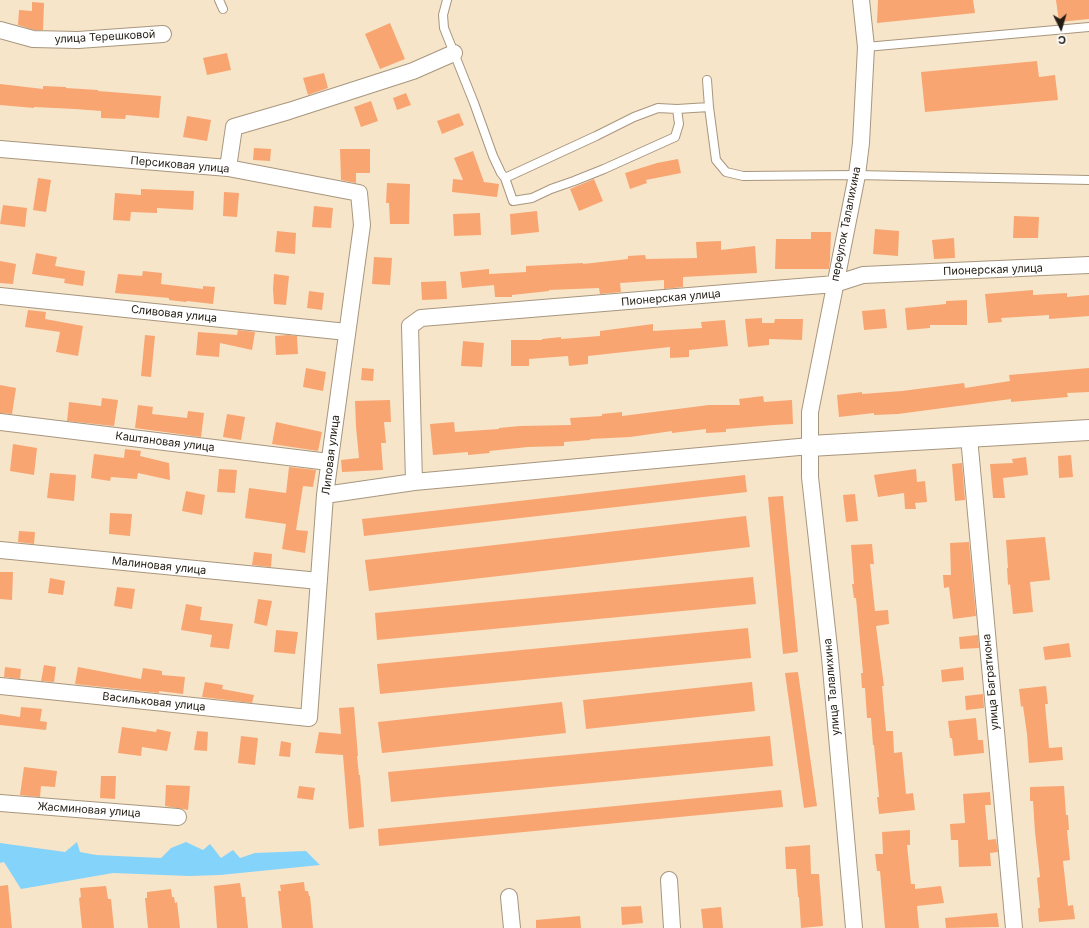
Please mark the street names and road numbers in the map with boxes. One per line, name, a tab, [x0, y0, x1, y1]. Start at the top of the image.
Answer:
street label: улица Терешковой	[54, 28, 156, 46]
street label: Персиковая улица	[130, 154, 230, 176]
street label: переулок Талалихина	[828, 166, 864, 282]
street label: Пионерская улица	[943, 262, 1043, 278]
street label: Пионерская улица	[621, 287, 721, 309]
street label: Сливовая улица	[130, 303, 218, 325]
street label: Липовая улица	[320, 414, 342, 496]
street label: Каштановая улица	[115, 429, 215, 455]
street label: Малиновая улица	[111, 554, 207, 578]
street label: улица Багратиона	[980, 633, 1002, 731]
street label: улица Талалихина	[821, 638, 843, 736]
street label: Васильковая улица	[102, 690, 206, 714]
street label: Жасминовая улица	[37, 800, 141, 820]

